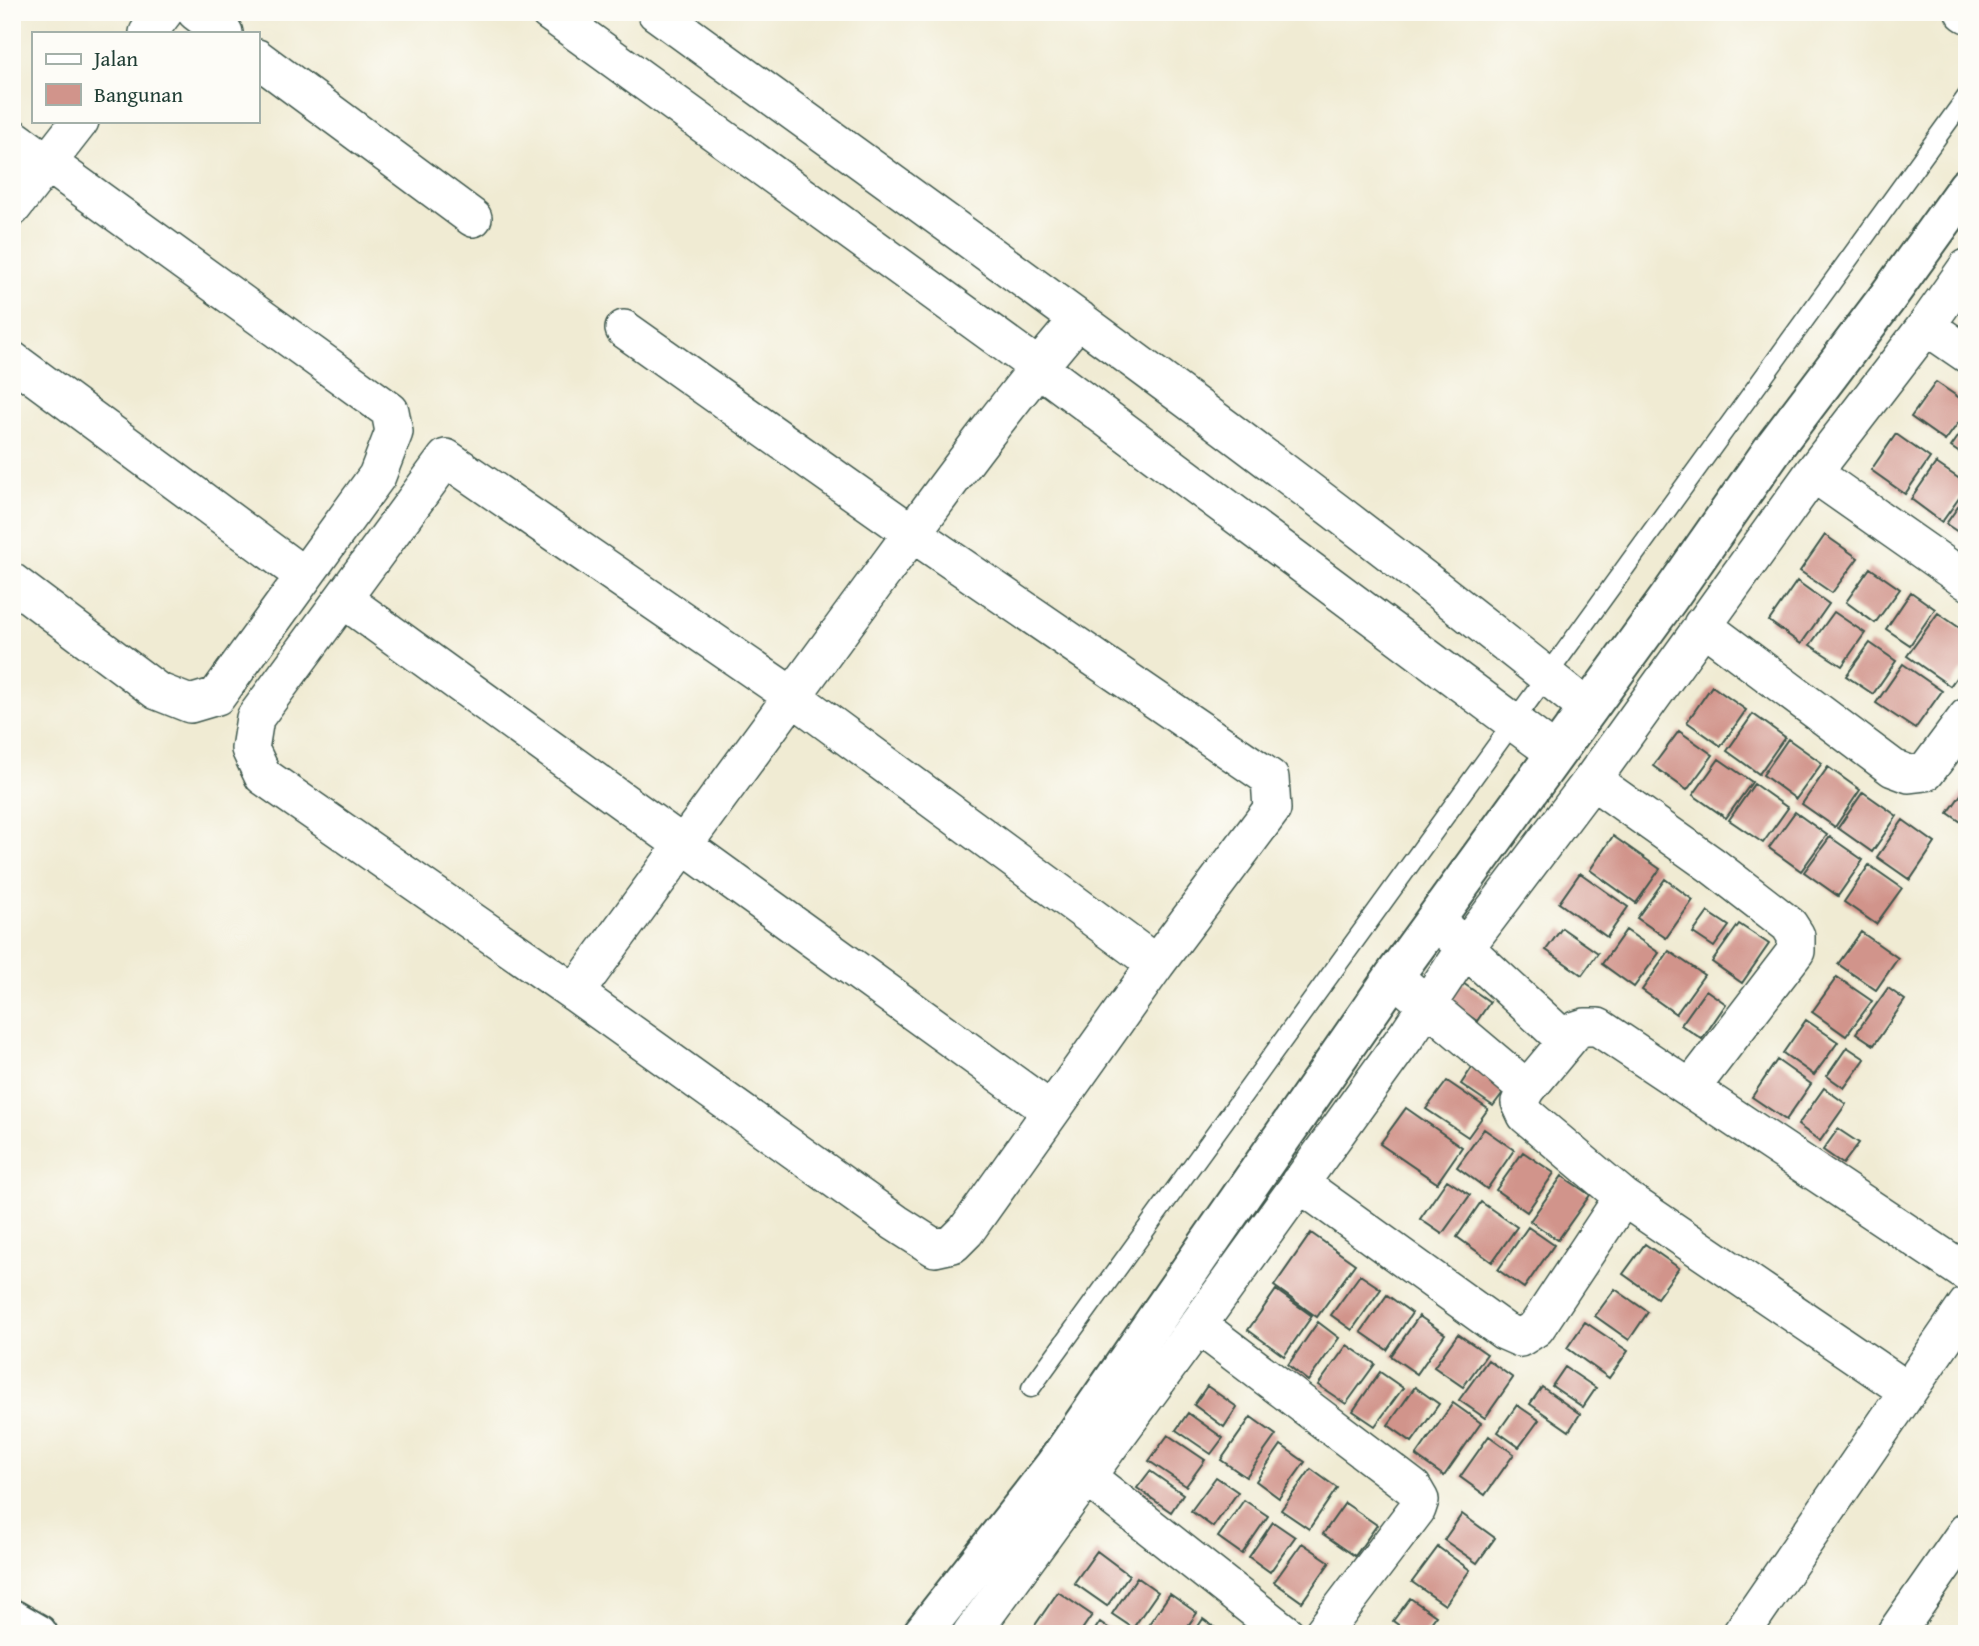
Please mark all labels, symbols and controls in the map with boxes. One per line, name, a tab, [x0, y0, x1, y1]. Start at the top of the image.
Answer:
legend	[32, 32, 259, 122]
text: Jalan	[91, 43, 138, 74]
text: Bangunan	[94, 79, 183, 110]

